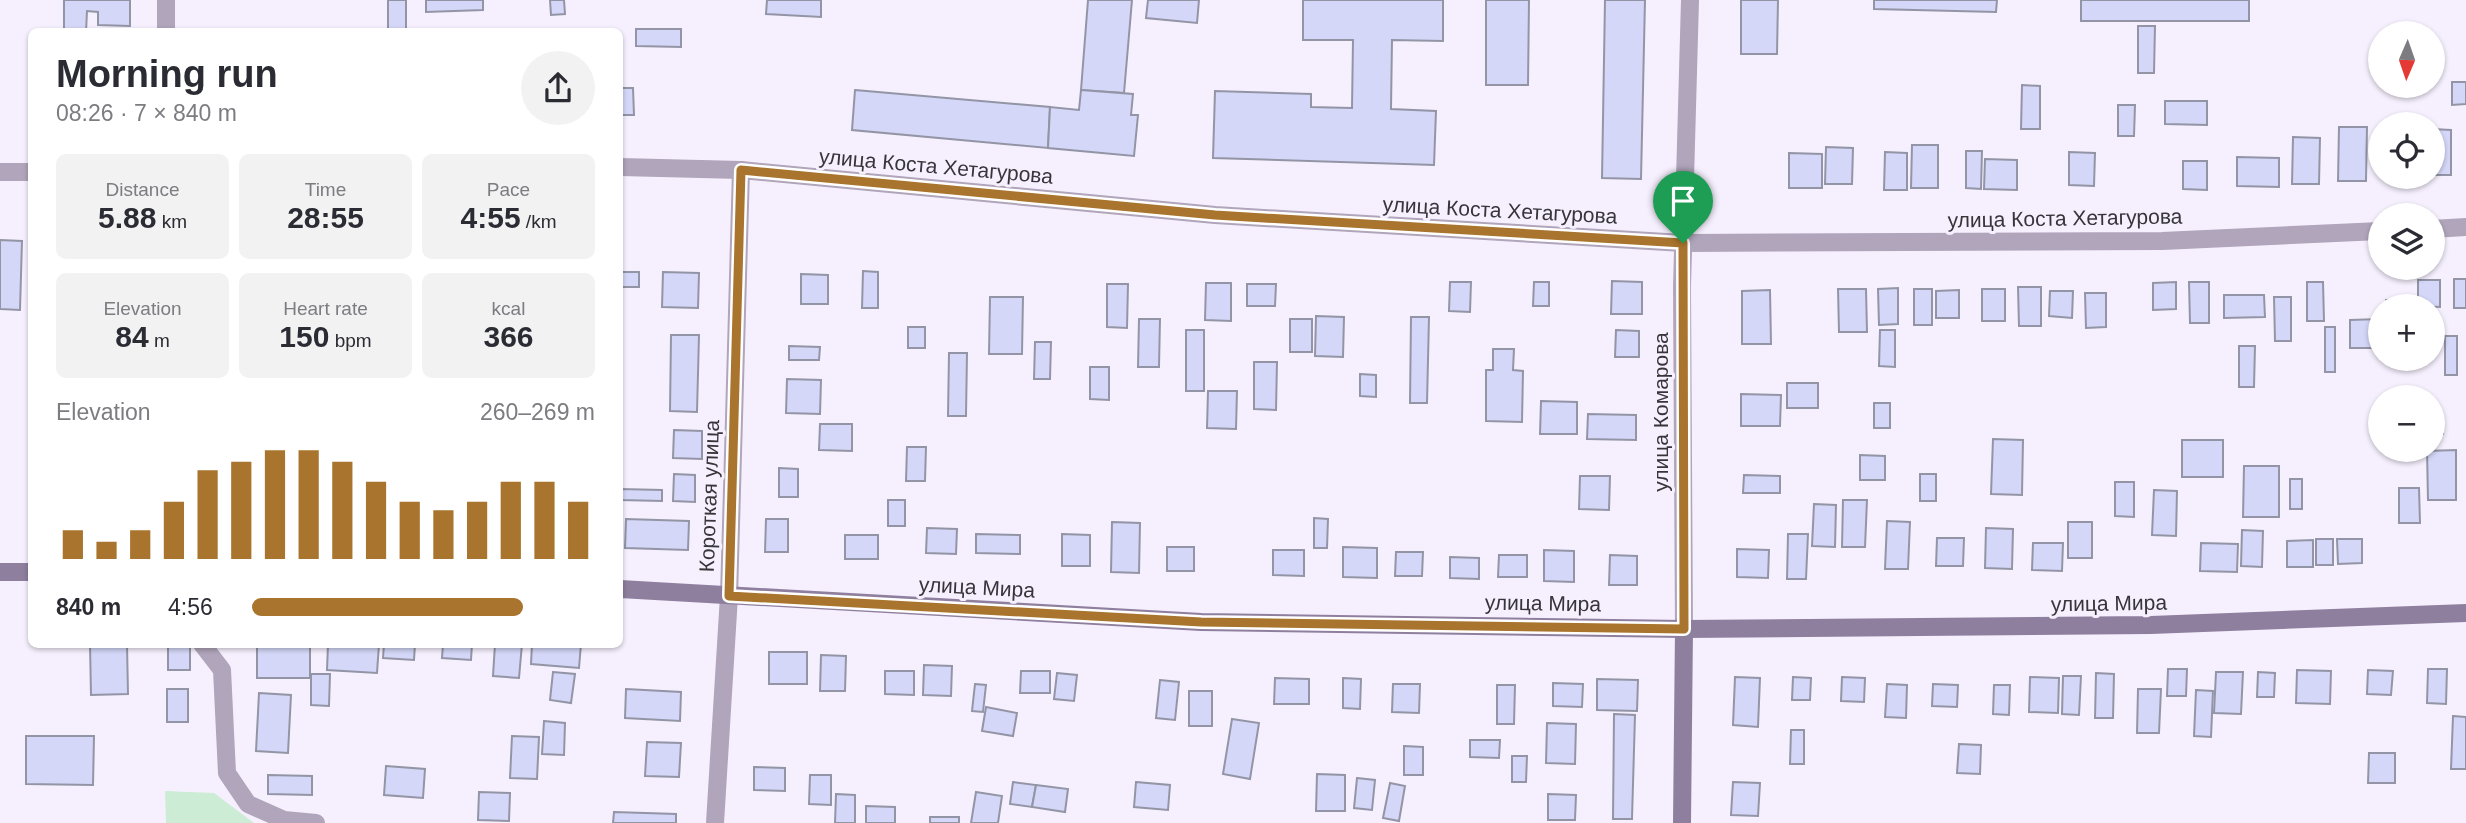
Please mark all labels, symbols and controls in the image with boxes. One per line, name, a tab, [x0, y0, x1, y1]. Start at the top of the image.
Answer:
north arrow	[2368, 21, 2445, 98]
map controls	[2368, 21, 2445, 462]
button: share	[521, 51, 595, 125]
text: Morning run	[56, 53, 278, 95]
text: 08:26 · 7 × 840 m	[56, 100, 237, 126]
button: locate	[2368, 112, 2445, 189]
street label: улица Коста Хетагурова	[818, 144, 1054, 188]
pin	[1653, 171, 1713, 243]
text: Distance	[106, 179, 179, 200]
text: Time	[305, 179, 346, 200]
text: Pace	[487, 179, 530, 200]
icon: arrive	[1664, 182, 1702, 220]
street label: улица Коста Хетагурова	[1382, 192, 1618, 228]
text: 5.88	[98, 201, 156, 234]
text: 28:55	[287, 201, 364, 234]
text: 4:55	[461, 201, 521, 234]
button: layers	[2368, 203, 2445, 280]
street label: улица Коста Хетагурова	[1947, 204, 2183, 232]
text: km	[156, 211, 187, 232]
text: /km	[521, 211, 556, 232]
button: +	[2368, 294, 2445, 371]
text: Elevation	[103, 298, 182, 319]
text: Heart rate	[283, 298, 368, 319]
text: kcal	[492, 298, 525, 319]
text: 84	[115, 320, 149, 353]
text: 150	[279, 320, 329, 353]
text: 366	[483, 320, 534, 353]
text: m	[149, 330, 170, 351]
text: bpm	[329, 330, 372, 351]
street label: улица Комарова	[1649, 332, 1672, 492]
button: −	[2368, 385, 2445, 462]
text: Elevation	[56, 399, 151, 425]
text: 260–269 m	[480, 399, 595, 425]
street label: Короткая улица	[695, 419, 723, 573]
street label: улица Мира	[918, 572, 1036, 602]
street label: улица Мира	[1485, 590, 1602, 616]
street label: улица Мира	[2051, 590, 2168, 616]
text: 840 m	[56, 594, 121, 620]
text: 4:56	[168, 594, 213, 620]

